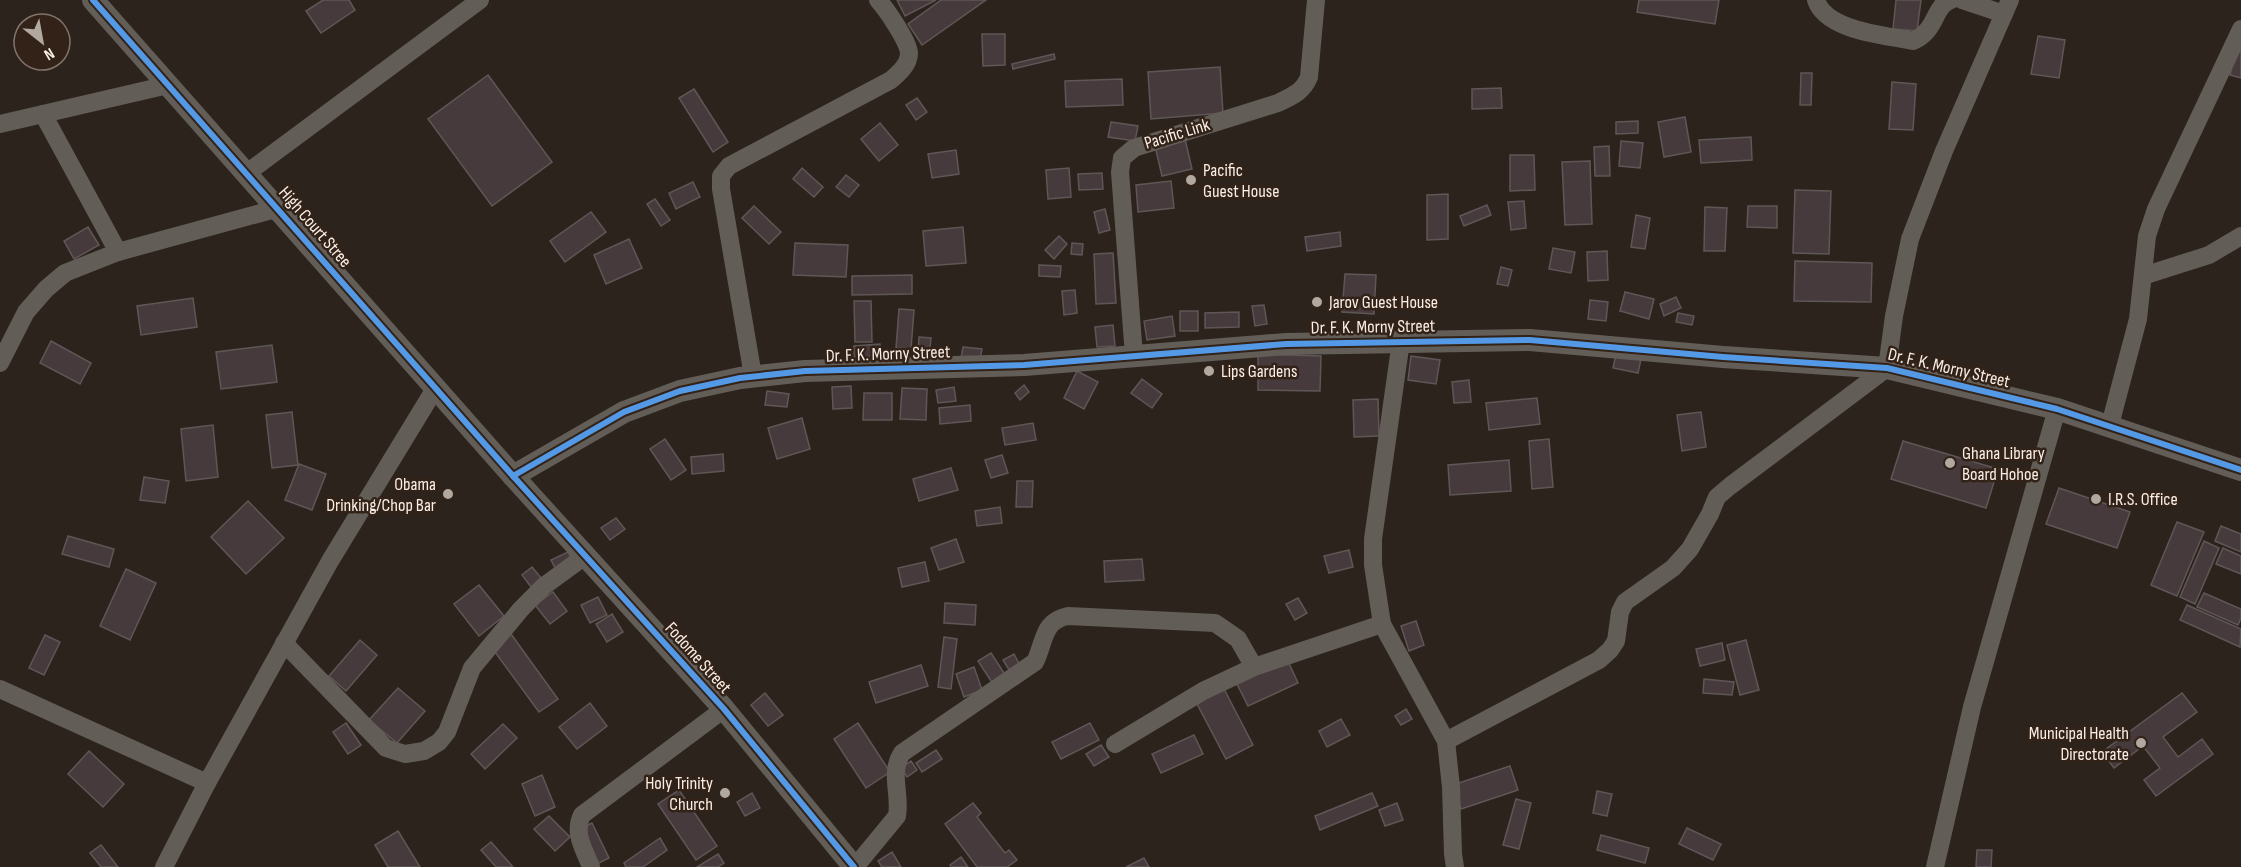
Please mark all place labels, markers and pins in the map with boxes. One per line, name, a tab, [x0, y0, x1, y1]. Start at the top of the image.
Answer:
place label: Pacific Guest House	[1203, 160, 1279, 202]
marker: Pacific Guest House	[1184, 173, 1198, 187]
place label: Jarov Guest House	[1328, 292, 1438, 313]
marker: Jarov Guest House	[1310, 295, 1324, 309]
place label: Lips Gardens	[1221, 361, 1297, 382]
marker: Lips Gardens	[1202, 364, 1216, 378]
place label: Ghana Library Board Hohoe	[1962, 443, 2045, 485]
marker: Ghana Library Board Hohoe	[1943, 456, 1957, 470]
place label: Obama Drinking/Chop Bar	[326, 474, 436, 516]
marker: Obama Drinking/Chop Bar	[441, 487, 455, 501]
place label: I.R.S. Office	[2108, 489, 2178, 510]
marker: I.R.S. Office	[2089, 492, 2103, 506]
place label: Municipal Health Directorate	[2029, 723, 2129, 765]
marker: Municipal Health Directorate	[2134, 736, 2148, 750]
place label: Holy Trinity Church	[645, 773, 713, 815]
marker: Holy Trinity Church	[718, 786, 732, 800]

